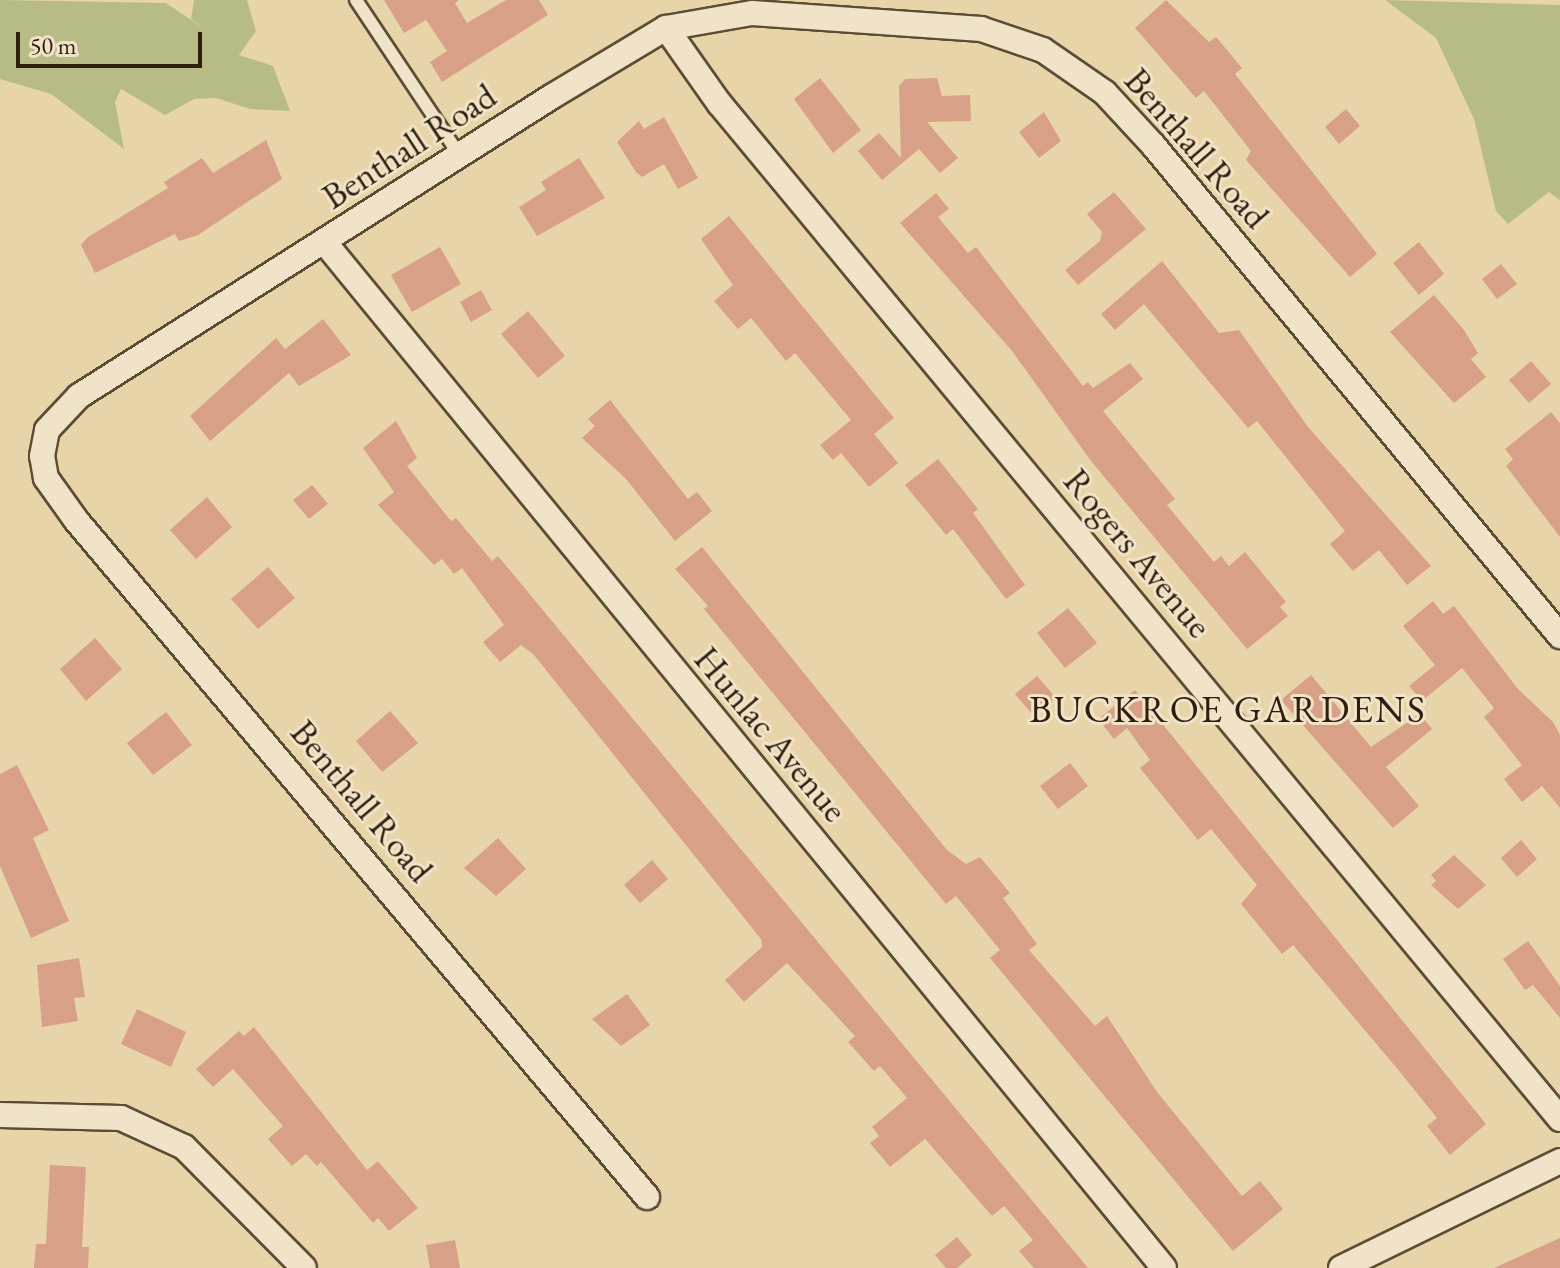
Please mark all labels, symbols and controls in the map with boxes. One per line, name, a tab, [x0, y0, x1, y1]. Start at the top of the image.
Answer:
scale bar	[20, 16, 206, 66]
text: 50 m	[30, 30, 77, 61]
street label: Benthall Road	[1116, 59, 1278, 237]
street label: Benthall Road	[314, 74, 504, 218]
street label: Rogers Avenue	[1055, 460, 1221, 646]
street label: Hunlac Avenue	[685, 638, 857, 830]
district label: BUCKROE GARDENS	[1029, 686, 1427, 732]
street label: Benthall Road	[282, 711, 442, 891]

